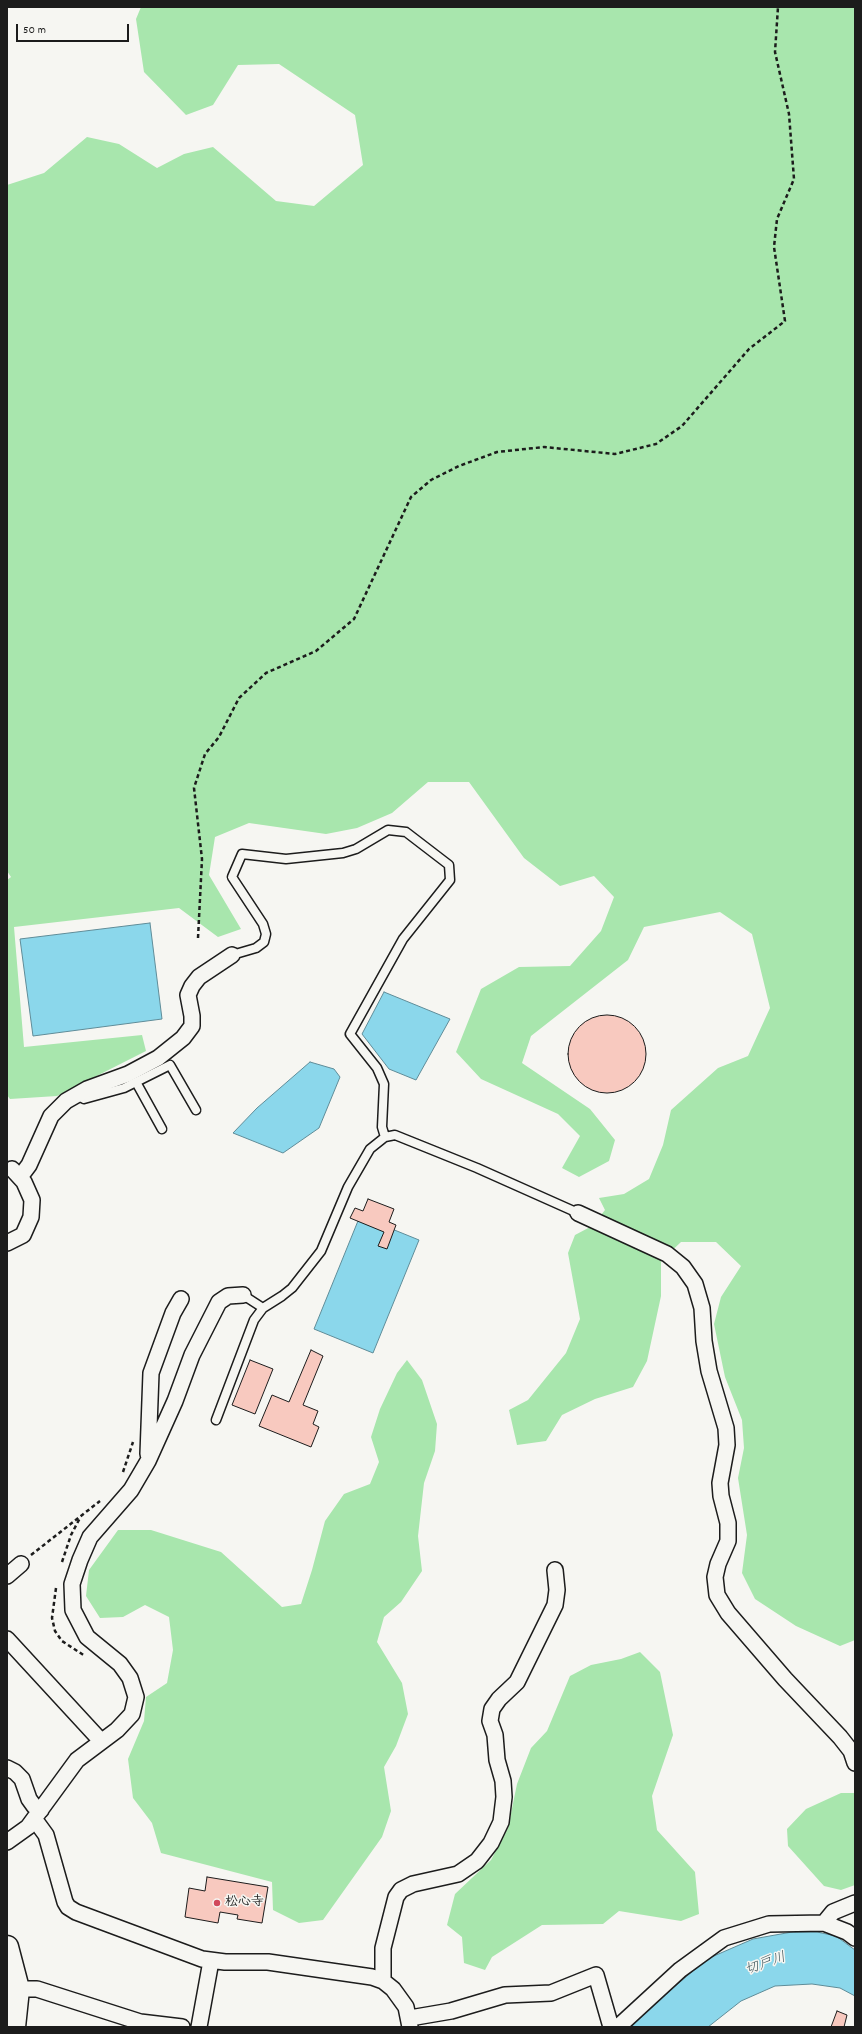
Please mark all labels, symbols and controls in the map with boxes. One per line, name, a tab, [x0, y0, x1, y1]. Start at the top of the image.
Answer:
scale bar	[18, 16, 131, 42]
text: 50 m	[23, 22, 46, 39]
place label: 松心寺	[225, 1895, 264, 1911]
marker: 松心寺	[212, 1898, 222, 1908]
water label: 切戸川	[743, 1950, 789, 1980]

